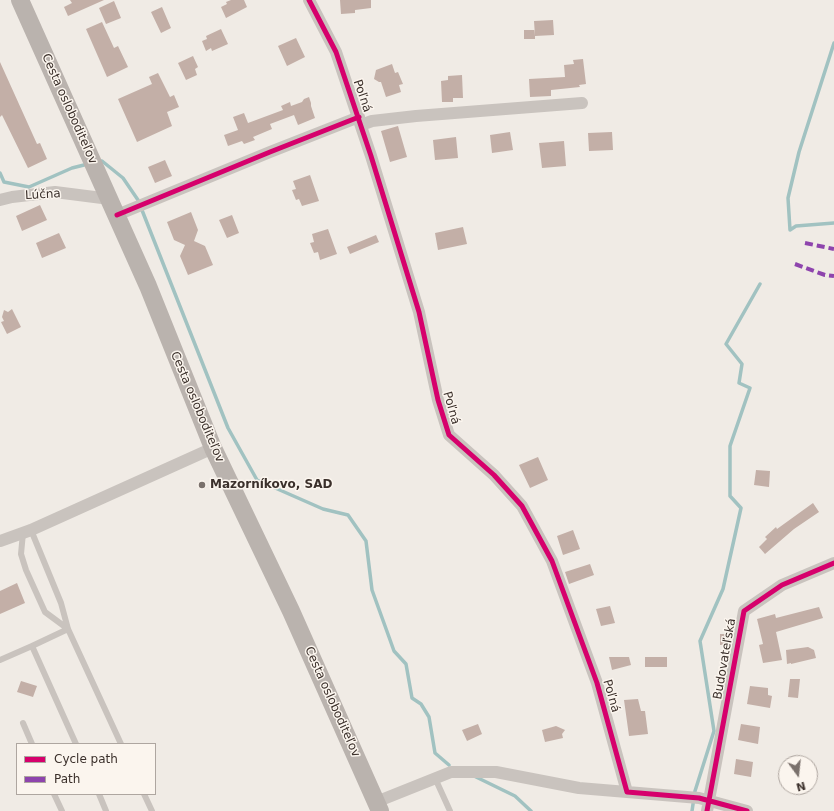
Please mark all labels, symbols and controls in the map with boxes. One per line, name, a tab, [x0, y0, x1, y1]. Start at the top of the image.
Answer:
street label: Cesta osloboditeľov	[38, 52, 100, 166]
street label: Poľná	[350, 78, 374, 114]
street label: Lúčna	[25, 187, 61, 203]
street label: Cesta osloboditeľov	[167, 349, 227, 465]
street label: Poľná	[439, 390, 463, 426]
place label: Mazorníkovo, SAD	[210, 478, 332, 492]
marker: Mazorníkovo, SAD	[197, 480, 207, 490]
street label: Budovateľská	[711, 617, 739, 701]
street label: Cesta osloboditeľov	[301, 645, 363, 759]
street label: Poľná	[599, 678, 623, 714]
legend	[16, 743, 156, 795]
text: Cycle path	[54, 752, 118, 766]
north arrow	[778, 755, 818, 795]
text: Path	[54, 772, 80, 786]
text: N	[795, 779, 807, 794]

